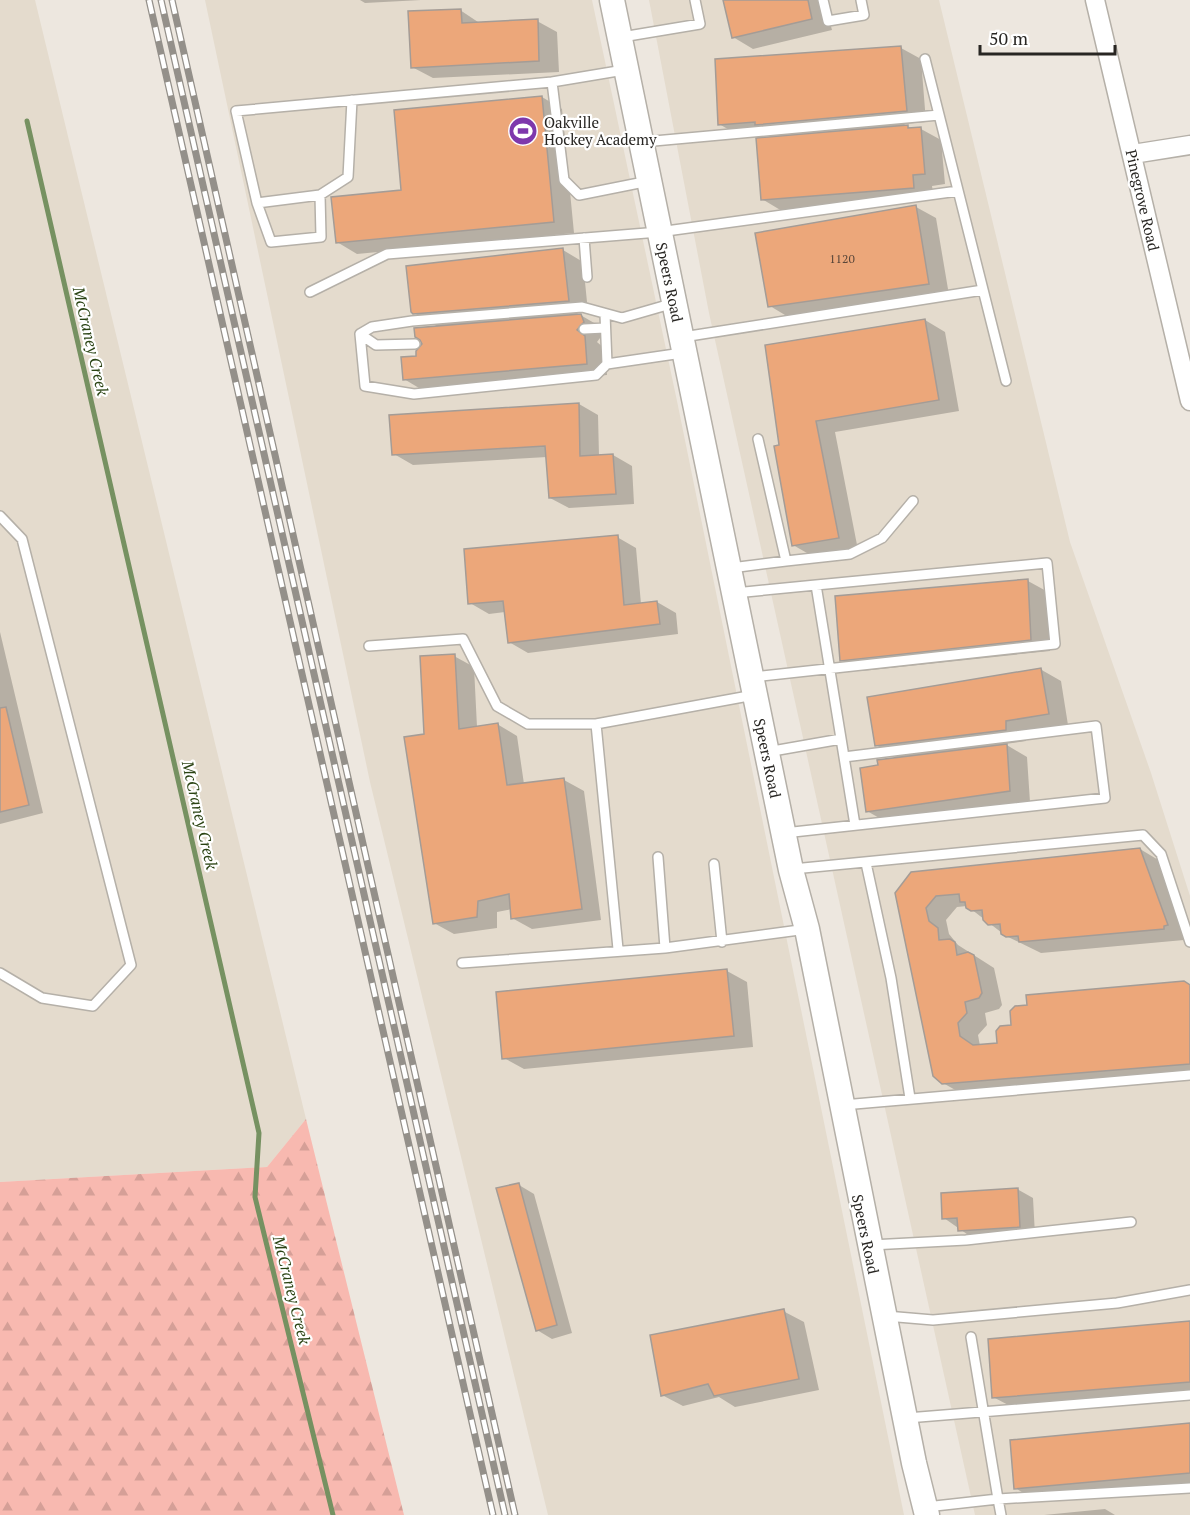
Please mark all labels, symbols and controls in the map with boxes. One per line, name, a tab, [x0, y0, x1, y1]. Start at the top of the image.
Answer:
scale bar	[980, 18, 1115, 56]
text: 50 m	[989, 26, 1029, 50]
place label: Oakville Hockey Academy	[544, 112, 657, 149]
sports icon: Oakville Hockey Academy	[507, 115, 539, 147]
street label: Pinegrove Road	[1122, 147, 1164, 253]
street label: Speers Road	[652, 240, 688, 324]
house number: 1120	[829, 251, 855, 266]
water label: McCraney Creek	[68, 283, 114, 398]
street label: Speers Road	[750, 716, 786, 800]
water label: McCraney Creek	[177, 757, 223, 872]
street label: Speers Road	[848, 1192, 884, 1276]
water label: McCraney Creek	[268, 1232, 316, 1347]

